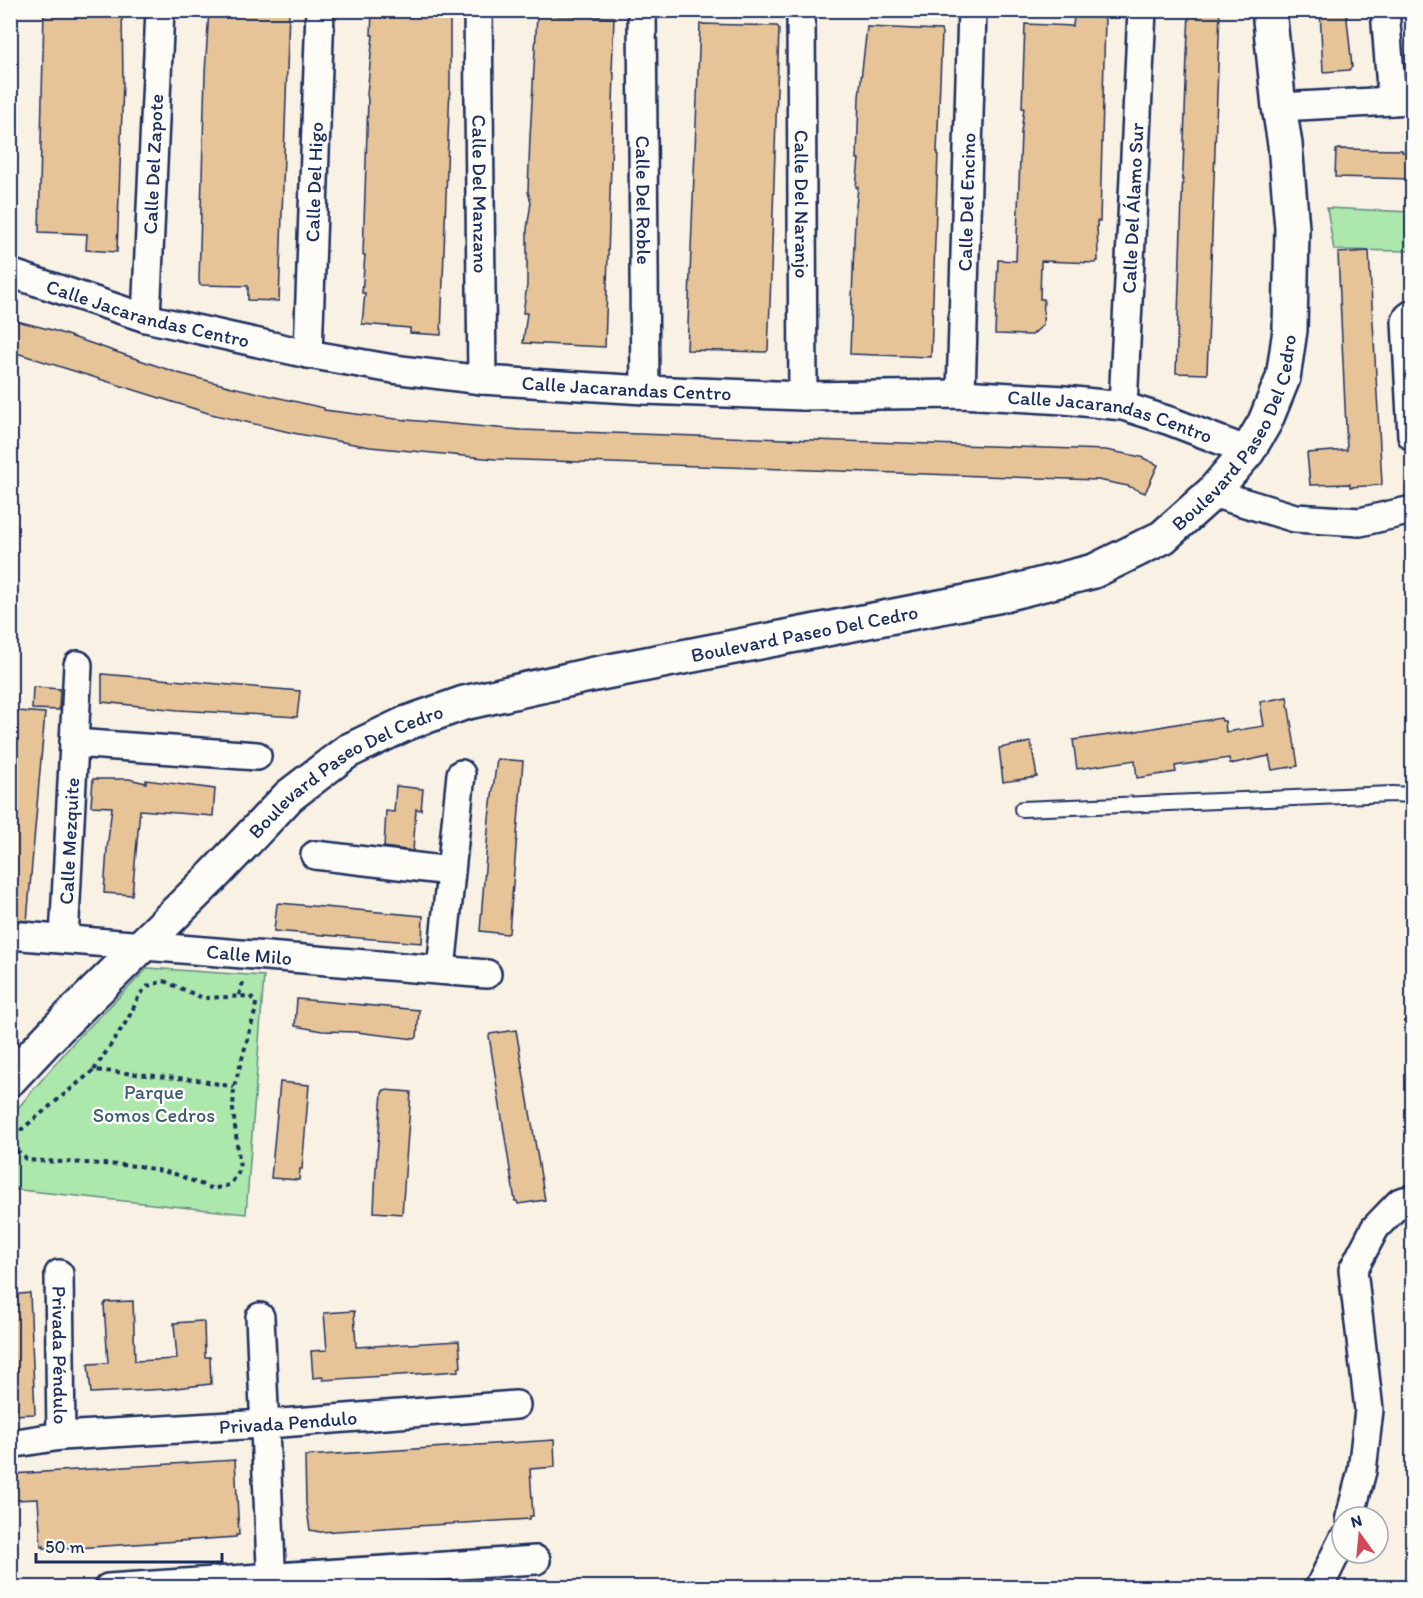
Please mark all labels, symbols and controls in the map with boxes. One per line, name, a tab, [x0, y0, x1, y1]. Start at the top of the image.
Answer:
street label: Calle Del Zapote	[138, 93, 168, 235]
street label: Calle Del Manzano	[467, 114, 493, 274]
street label: Calle Del Higo	[300, 121, 328, 243]
street label: Calle Del Álamo Sur	[1116, 122, 1149, 294]
street label: Calle Del Naranjo	[790, 130, 814, 278]
street label: Calle Del Encino	[953, 132, 980, 272]
street label: Calle Del Roble	[631, 135, 656, 265]
street label: Calle Jacarandas Centro	[43, 274, 252, 353]
street label: Boulevard Paseo Del Cedro	[1166, 333, 1301, 536]
street label: Calle Jacarandas Centro	[521, 370, 732, 405]
street label: Calle Jacarandas Centro	[1007, 385, 1216, 448]
street label: Boulevard Paseo Del Cedro	[689, 600, 920, 667]
street label: Boulevard Paseo Del Cedro	[243, 699, 446, 843]
street label: Calle Mezquite	[54, 777, 84, 905]
street label: Calle Milo	[205, 939, 293, 970]
park label: Parque Somos Cedros	[93, 1080, 215, 1127]
street label: Privada Péndulo	[47, 1286, 73, 1424]
street label: Privada Pendulo	[218, 1405, 358, 1439]
north arrow	[1330, 1505, 1390, 1565]
text: N	[1349, 1510, 1364, 1532]
scale bar	[36, 1526, 222, 1564]
text: 50 m	[45, 1536, 85, 1558]

